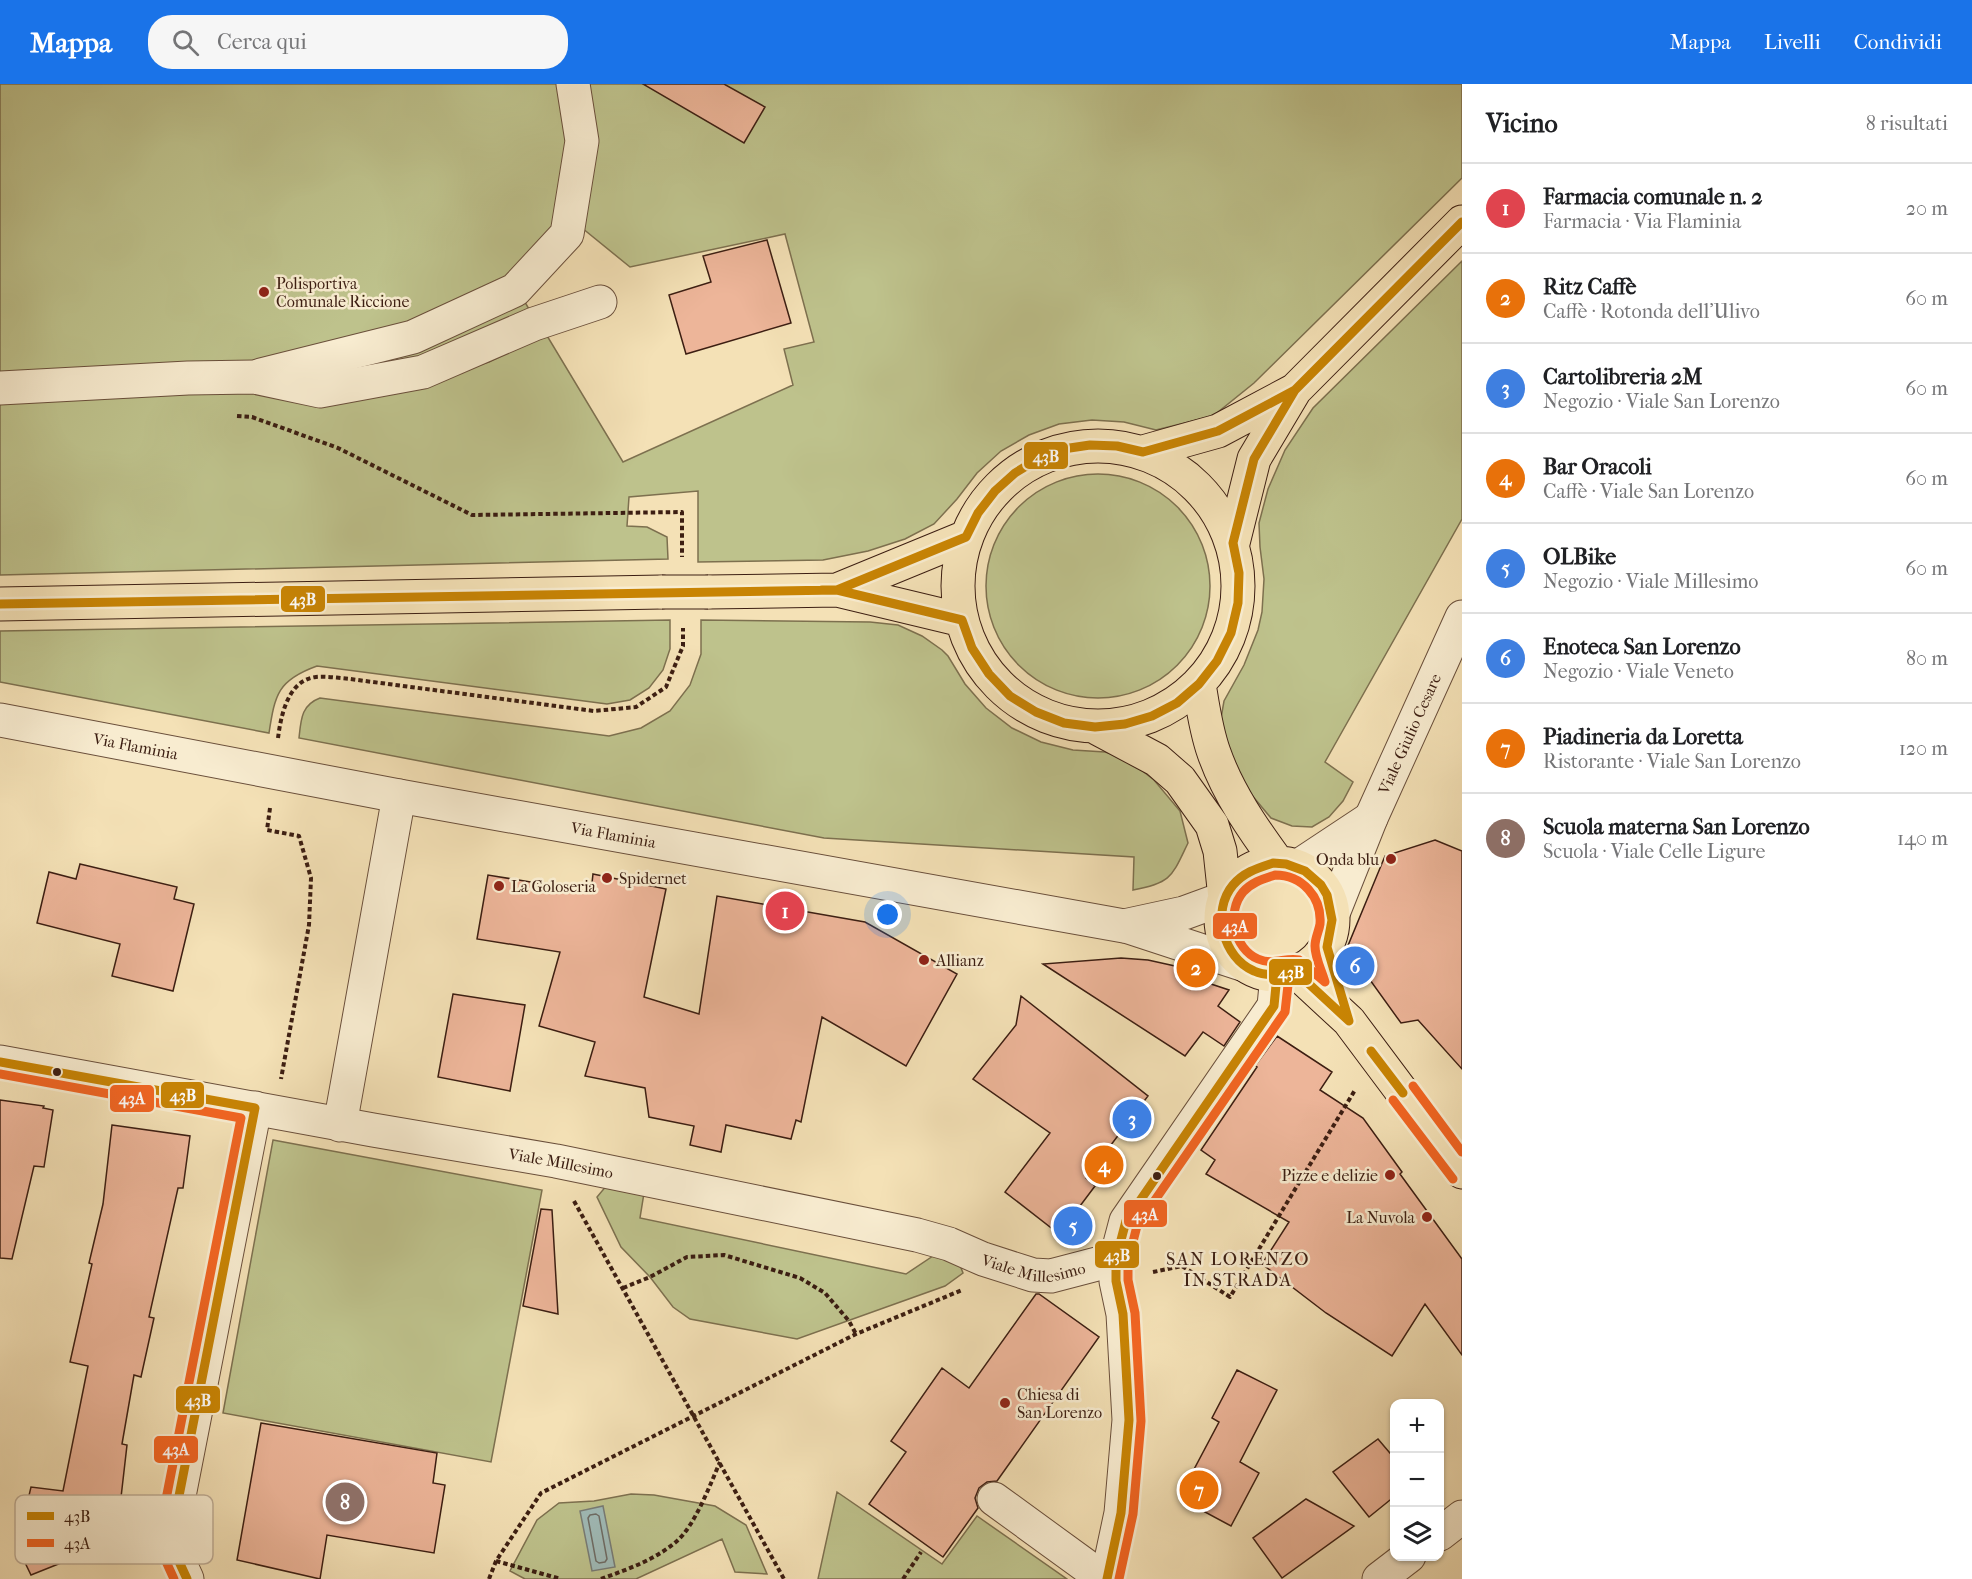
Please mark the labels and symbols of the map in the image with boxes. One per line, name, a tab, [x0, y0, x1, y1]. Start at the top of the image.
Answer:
place label: Polisportiva Comunale Riccione	[276, 274, 409, 311]
marker: Polisportiva Comunale Riccione	[257, 285, 271, 299]
line badge: 43B	[1023, 441, 1069, 470]
text: 43B	[1032, 447, 1059, 467]
line badge: 43B	[280, 585, 326, 613]
text: 43B	[289, 590, 316, 610]
street label: Viale Giulio Cesare	[1374, 671, 1445, 798]
street label: Via Flaminia	[90, 729, 180, 764]
street label: Via Flaminia	[568, 818, 658, 852]
place label: Onda blu	[1316, 850, 1379, 869]
marker: Onda blu	[1384, 852, 1398, 866]
place label: Spidernet	[619, 869, 687, 888]
marker: Spidernet	[600, 871, 614, 885]
place label: La Goloseria	[511, 877, 597, 896]
marker: La Goloseria	[492, 879, 506, 893]
pin: 1	[766, 888, 804, 934]
your location	[873, 900, 902, 929]
line badge: 43A	[1212, 912, 1258, 940]
text: 43A	[1221, 917, 1249, 937]
pin: 6	[1336, 944, 1374, 988]
pin: 2	[1176, 946, 1216, 990]
place label: Allianz	[935, 951, 984, 970]
marker: Allianz	[917, 953, 931, 967]
line badge: 43B	[1268, 958, 1313, 986]
text: 43B	[1277, 963, 1304, 983]
unlabelled marker	[51, 1066, 63, 1078]
line badge: 43B	[160, 1081, 205, 1109]
line badge: 43A	[109, 1084, 155, 1113]
text: 43B	[169, 1086, 196, 1106]
text: 43A	[118, 1089, 146, 1109]
pin: 3	[1112, 1096, 1152, 1142]
pin: 4	[1084, 1142, 1124, 1188]
street label: Viale Millesimo	[506, 1144, 615, 1183]
place label: Pizze e delizie	[1281, 1166, 1378, 1185]
marker: Pizze e delizie	[1383, 1168, 1397, 1182]
unlabelled marker	[1151, 1170, 1163, 1182]
line badge: 43A	[1123, 1199, 1168, 1228]
pin: 5	[1054, 1204, 1092, 1248]
text: 43A	[1131, 1205, 1159, 1225]
place label: La Nuvola	[1346, 1208, 1416, 1227]
marker: La Nuvola	[1420, 1210, 1434, 1224]
line badge: 43B	[1094, 1240, 1140, 1269]
text: 43B	[1103, 1246, 1130, 1266]
district label: SAN LORENZO IN STRADA	[1166, 1249, 1310, 1291]
street label: Viale Millesimo	[978, 1250, 1087, 1286]
line badge: 43B	[175, 1385, 221, 1414]
place label: Chiesa di San Lorenzo	[1017, 1385, 1102, 1422]
text: 43B	[184, 1391, 211, 1411]
marker: Chiesa di San Lorenzo	[998, 1396, 1012, 1410]
line badge: 43A	[153, 1435, 199, 1464]
text: 43A	[162, 1440, 190, 1460]
pin: 7	[1180, 1468, 1218, 1512]
pin: 8	[326, 1480, 364, 1524]
legend	[15, 1495, 213, 1564]
text: 43B	[64, 1507, 90, 1526]
text: 43A	[64, 1534, 91, 1553]

